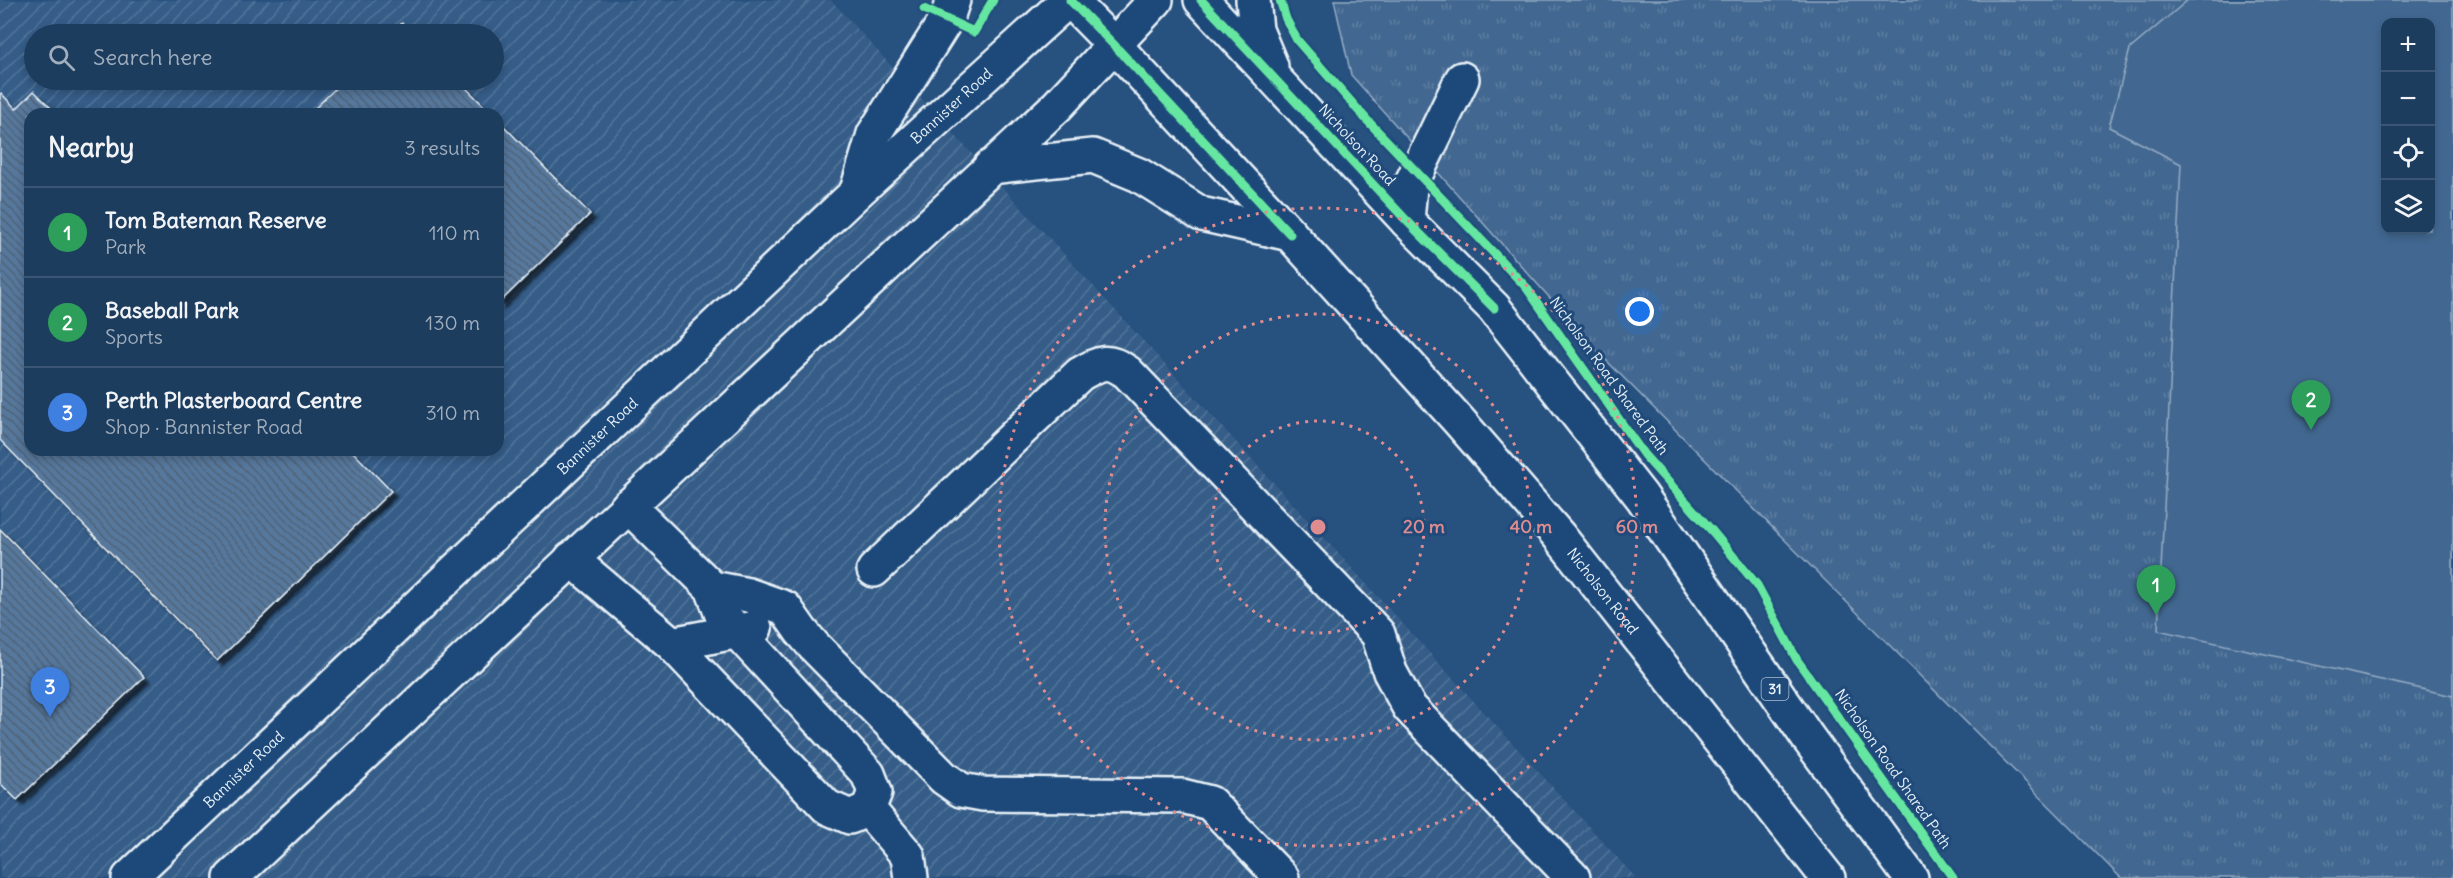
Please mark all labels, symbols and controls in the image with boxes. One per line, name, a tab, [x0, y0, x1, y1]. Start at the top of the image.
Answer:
map controls	[2381, 18, 2435, 234]
button: +	[2381, 18, 2435, 72]
search box	[24, 24, 504, 90]
icon: search	[45, 41, 78, 74]
text: Search here	[93, 43, 212, 71]
street label: Bannister Road	[906, 64, 996, 148]
button: −	[2381, 72, 2435, 126]
street label: Nicholson Road	[1315, 100, 1400, 189]
button: locate	[2381, 126, 2435, 180]
text: Nearby	[48, 131, 134, 164]
text: 3 results	[404, 135, 480, 160]
button: layers	[2381, 180, 2435, 234]
text: Tom Bateman Reserve	[105, 206, 327, 234]
text: 1	[64, 220, 71, 245]
text: 110 m	[429, 220, 480, 245]
text: Park	[105, 234, 146, 259]
street label: Nicholson Road Shared Path	[1546, 293, 1673, 459]
text: Baseball Park	[105, 296, 239, 324]
your location	[1625, 297, 1654, 326]
text: 2	[62, 310, 73, 335]
text: 130 m	[425, 310, 480, 335]
text: Sports	[105, 324, 163, 349]
pin: 2	[2292, 380, 2330, 430]
text: Perth Plasterboard Centre	[105, 386, 362, 414]
street label: Bannister Road	[553, 393, 642, 479]
text: 3	[62, 400, 73, 425]
text: 310 m	[425, 400, 480, 425]
text: Shop · Bannister Road	[105, 414, 303, 439]
text: 20 m	[1403, 515, 1445, 538]
text: 40 m	[1510, 515, 1552, 538]
text: 60 m	[1616, 515, 1658, 538]
centre of rings	[1308, 517, 1328, 537]
street label: Nicholson Road	[1563, 544, 1643, 638]
pin: 1	[2136, 566, 2176, 615]
pin: 3	[31, 668, 70, 717]
road number: 31	[1762, 678, 1788, 700]
street label: Nicholson Road Shared Path	[1831, 685, 1956, 853]
street label: Bannister Road	[199, 727, 288, 812]

